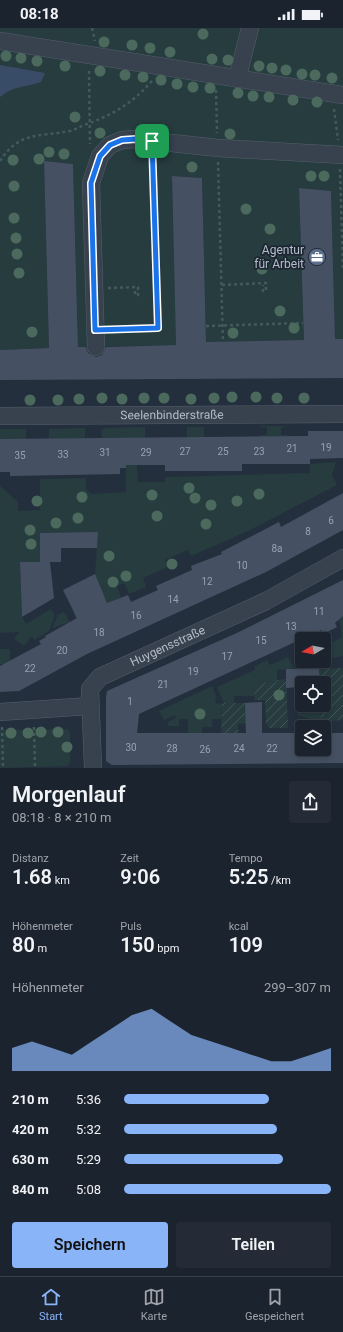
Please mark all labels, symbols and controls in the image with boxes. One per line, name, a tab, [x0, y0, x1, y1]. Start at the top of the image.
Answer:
text: 08:18	[20, 5, 59, 23]
pin	[135, 124, 169, 158]
icon: arrive	[141, 130, 163, 152]
place label: Agentur für Arbeit	[254, 243, 304, 271]
office icon: Agentur für Arbeit	[307, 247, 327, 267]
street label: Seelenbinderstraße	[120, 408, 224, 422]
house number: 19	[320, 442, 332, 453]
house number: 21	[286, 443, 298, 454]
house number: 27	[179, 446, 191, 457]
house number: 25	[217, 446, 229, 457]
house number: 23	[253, 446, 265, 457]
house number: 31	[99, 447, 111, 458]
house number: 29	[140, 447, 152, 458]
house number: 33	[57, 449, 69, 460]
house number: 35	[14, 450, 26, 461]
house number: 6	[328, 515, 334, 526]
house number: 8	[305, 526, 311, 537]
house number: 8a	[271, 543, 283, 554]
house number: 10	[236, 560, 248, 571]
house number: 12	[201, 576, 213, 587]
house number: 14	[167, 594, 179, 605]
house number: 11	[313, 606, 325, 617]
house number: 16	[130, 610, 142, 621]
house number: 13	[285, 621, 297, 632]
street label: Huygensstraße	[128, 623, 207, 669]
house number: 18	[93, 627, 105, 638]
north arrow	[295, 632, 331, 668]
map controls	[295, 632, 331, 756]
house number: 15	[255, 635, 267, 646]
house number: 20	[56, 645, 68, 656]
house number: 17	[221, 651, 233, 662]
house number: 22	[24, 663, 36, 674]
house number: 19	[187, 666, 199, 677]
button: locate	[295, 676, 331, 712]
house number: 21	[157, 679, 169, 690]
house number: 1	[127, 696, 133, 707]
button: layers	[295, 720, 331, 756]
house number: 30	[125, 742, 137, 753]
house number: 28	[166, 743, 178, 754]
house number: 24	[233, 743, 245, 754]
house number: 22	[266, 743, 278, 754]
house number: 26	[199, 744, 211, 755]
button: share	[289, 781, 331, 823]
text: Morgenlauf	[12, 782, 126, 807]
text: 08:18 · 8 × 210 m	[12, 810, 111, 825]
text: Distanz	[12, 852, 49, 865]
text: Zeit	[120, 852, 139, 865]
text: Tempo	[229, 852, 263, 865]
text: 1.68	[12, 865, 52, 889]
text: 9:06	[120, 865, 160, 889]
text: 5:25	[229, 865, 268, 889]
text: km	[52, 874, 70, 887]
text: /km	[268, 874, 291, 887]
text: Höhenmeter	[12, 920, 73, 933]
text: Puls	[120, 920, 142, 933]
text: kcal	[229, 920, 249, 933]
text: 80	[12, 933, 35, 957]
text: 150	[120, 933, 155, 957]
text: 109	[229, 933, 263, 957]
text: m	[35, 942, 47, 955]
text: bpm	[155, 942, 179, 955]
text: Höhenmeter	[12, 980, 84, 995]
text: 299–307 m	[264, 980, 331, 995]
text: 210 m	[12, 1092, 49, 1107]
text: 5:36	[76, 1092, 101, 1107]
text: 420 m	[12, 1122, 49, 1137]
text: 5:32	[76, 1122, 101, 1137]
text: 630 m	[12, 1152, 49, 1167]
text: 5:29	[76, 1152, 101, 1167]
text: 840 m	[12, 1182, 49, 1197]
text: 5:08	[76, 1182, 101, 1197]
button: Speichern	[12, 1222, 168, 1268]
button: Teilen	[176, 1222, 331, 1268]
tab: Start	[39, 1286, 63, 1323]
tab: Karte	[141, 1286, 167, 1323]
tab: Gespeichert	[245, 1286, 304, 1323]

